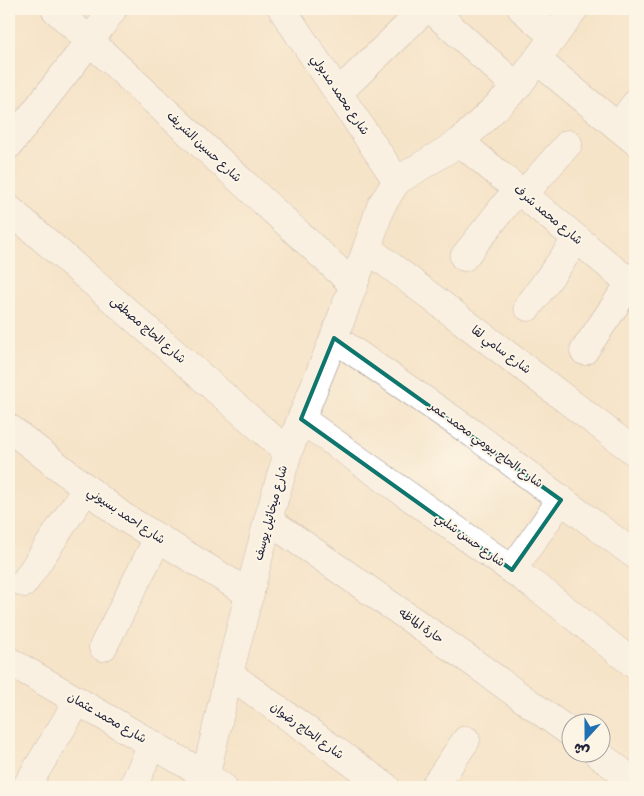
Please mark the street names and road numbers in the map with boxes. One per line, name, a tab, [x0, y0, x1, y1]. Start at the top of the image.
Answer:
street label: شارع محمد مدبولي	[305, 52, 372, 140]
street label: شارع حسين الشريف	[163, 109, 244, 186]
street label: شارع محمد شرف	[510, 182, 585, 249]
street label: شارع الحاج مصطفى	[107, 293, 189, 368]
street label: شارع سامي لقا	[466, 323, 534, 380]
street label: شارع الحاج بيومي محمد عمر	[424, 398, 546, 494]
street label: شارع ميخائيل يوسف	[251, 464, 292, 563]
street label: شارع احمد بسيوني	[83, 484, 168, 550]
street label: شارع حسن شلبي	[431, 510, 508, 573]
street label: حارة الماظه	[396, 605, 446, 647]
street label: شارع محمد عثمان	[64, 689, 149, 748]
street label: شارع الحاج رضوان	[267, 699, 347, 763]

